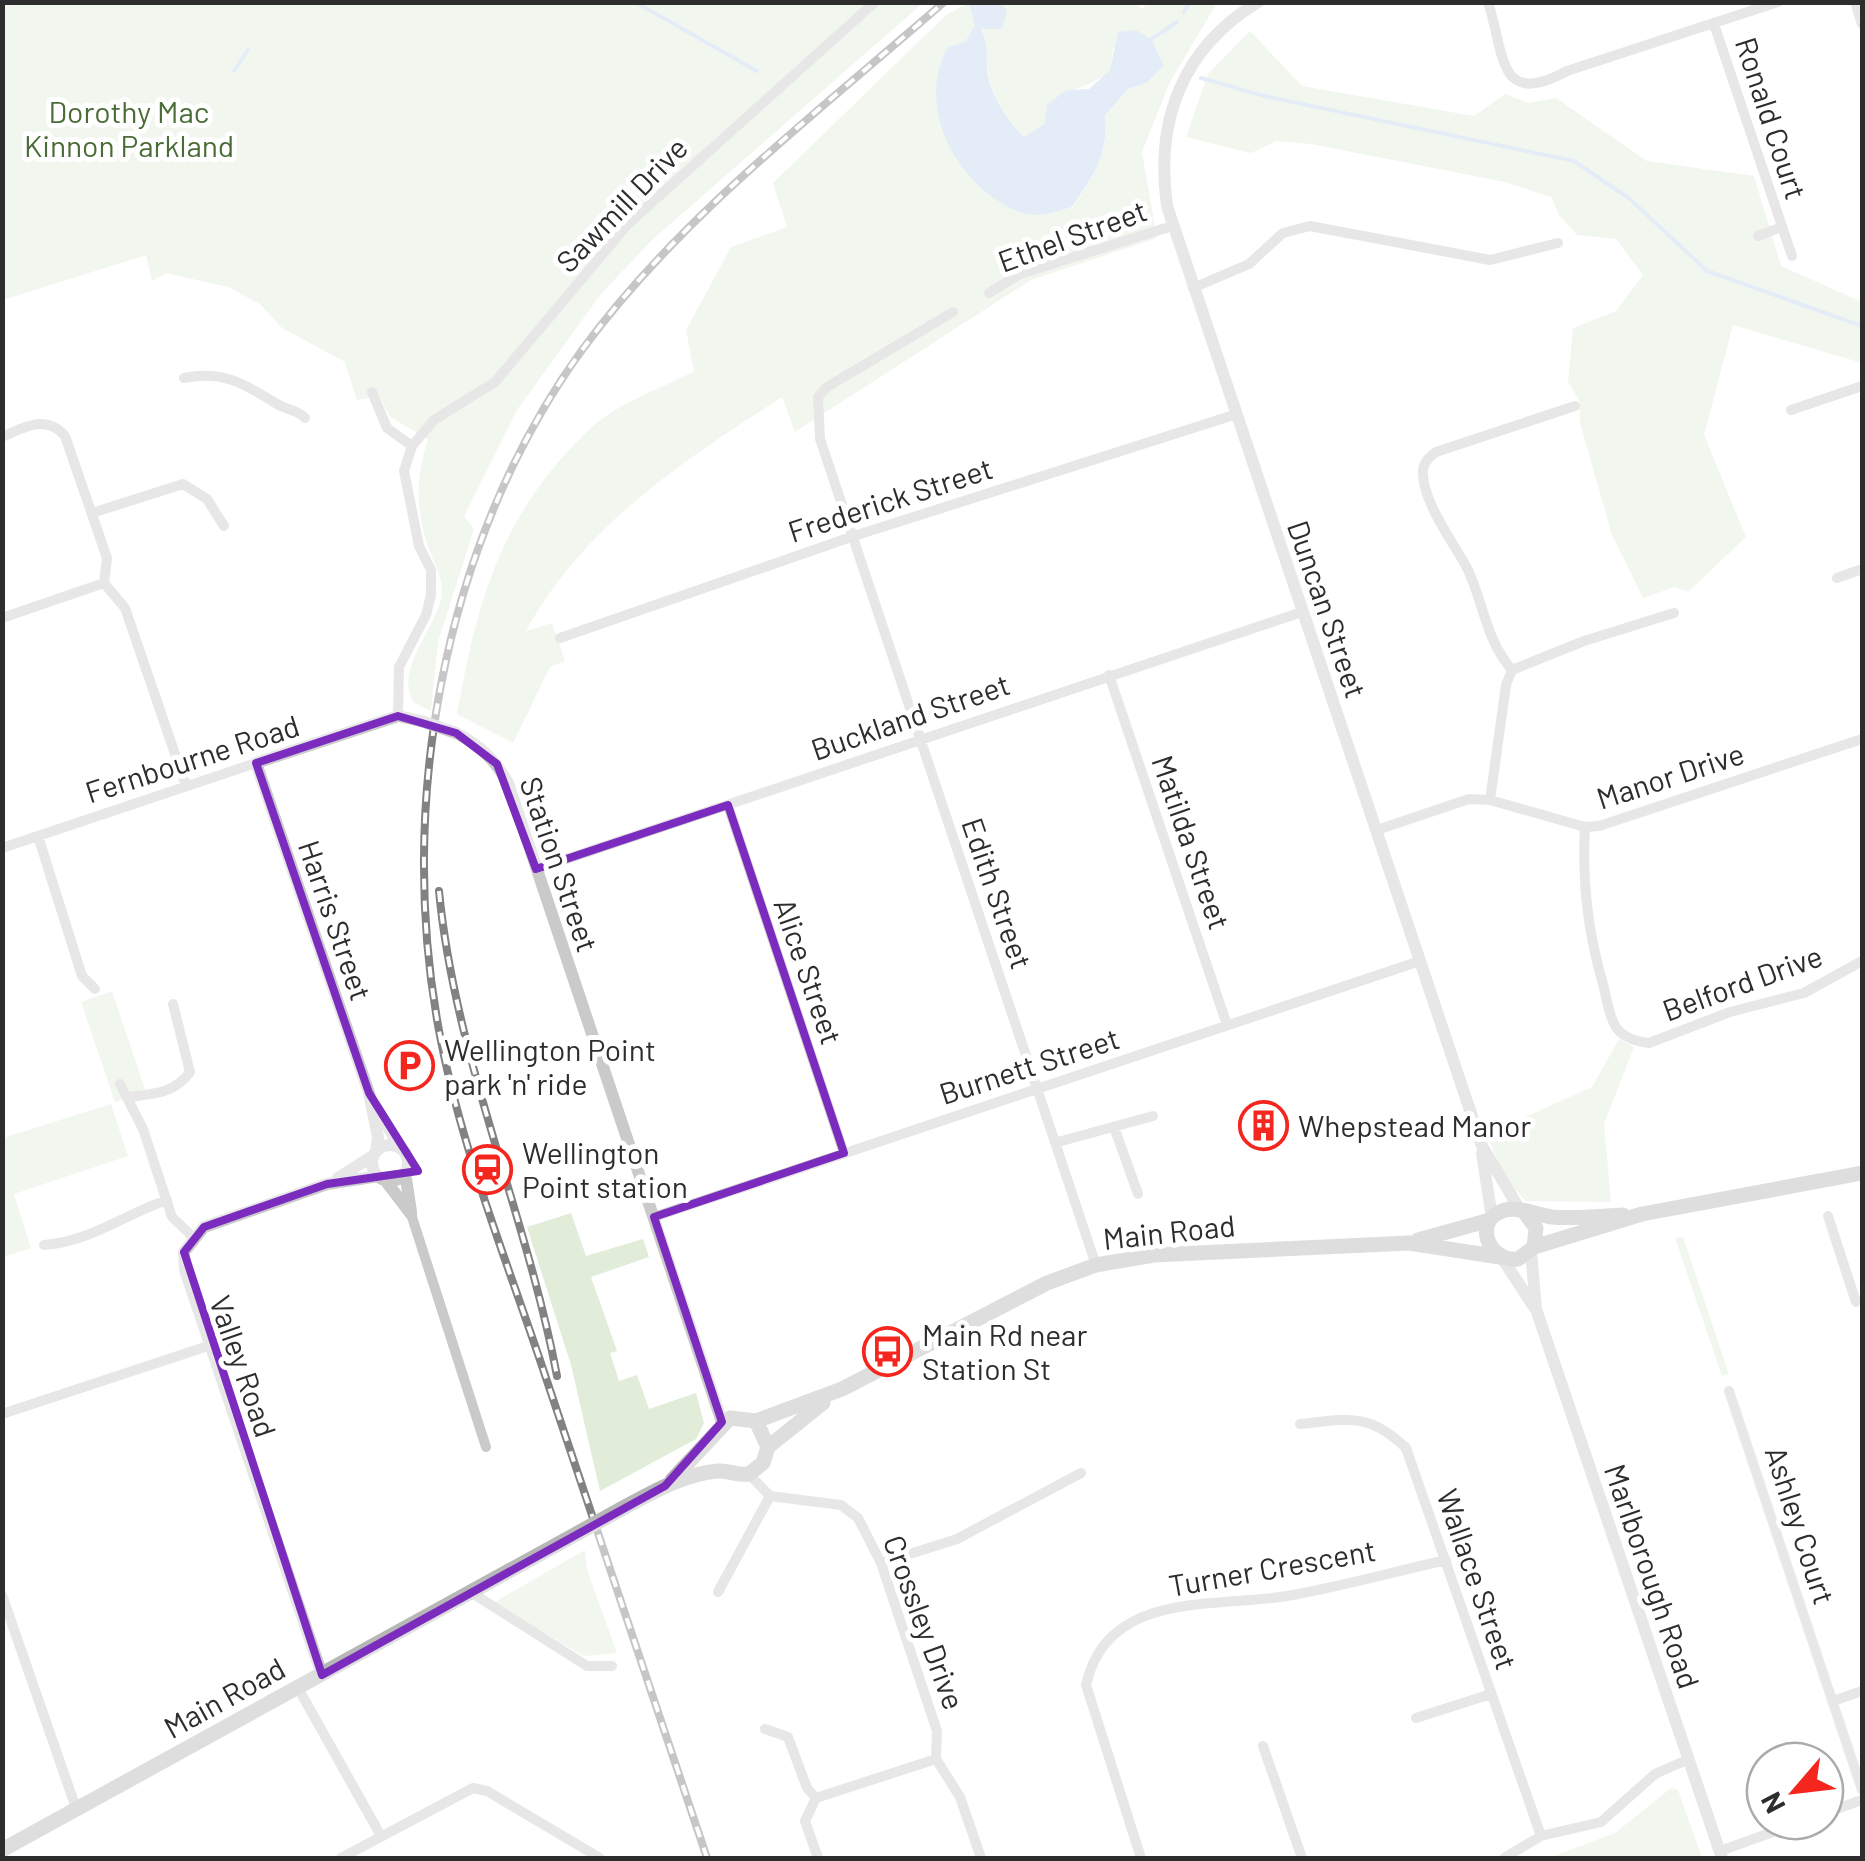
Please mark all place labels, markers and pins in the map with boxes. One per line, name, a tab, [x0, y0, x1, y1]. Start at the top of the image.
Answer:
place label: Wellington Point park 'n' ride	[444, 1031, 656, 1101]
parking icon: Wellington Point park 'n' ride	[383, 1040, 435, 1092]
building icon: Whepstead Manor	[1237, 1099, 1289, 1151]
place label: Whepstead Manor	[1298, 1107, 1531, 1143]
place label: Wellington Point station	[522, 1134, 688, 1204]
station icon: Wellington Point station	[461, 1143, 513, 1195]
place label: Main Rd near Station St	[922, 1316, 1087, 1386]
bus stop icon: Main Rd near Station St	[861, 1325, 913, 1377]

